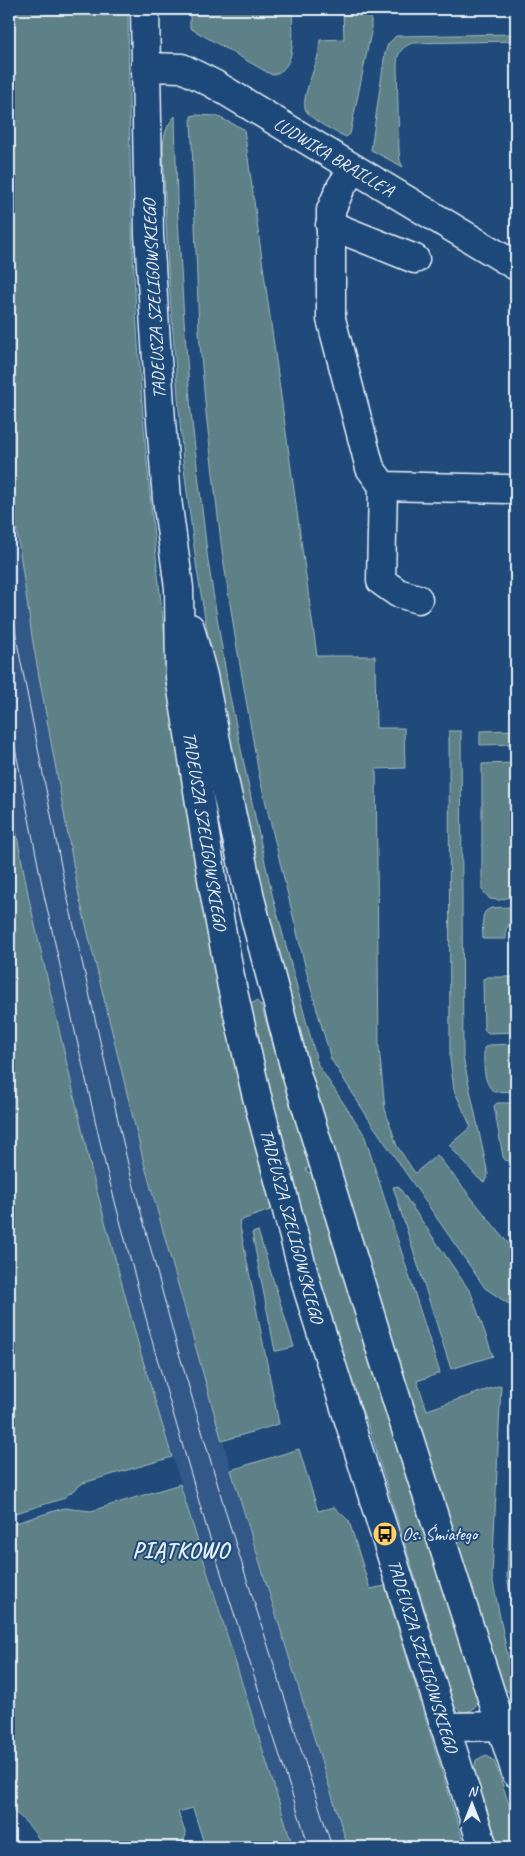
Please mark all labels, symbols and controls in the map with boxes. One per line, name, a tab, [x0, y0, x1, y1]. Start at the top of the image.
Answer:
street label: LUDWIKA BRAILLE'A	[270, 112, 399, 202]
street label: TADEUSZA SZELIGOWSKIEGO	[138, 196, 170, 400]
street label: TADEUSZA SZELIGOWSKIEGO	[178, 730, 232, 934]
street label: TADEUSZA SZELIGOWSKIEGO	[255, 1127, 329, 1327]
bus stop icon: Os. Śmiałego	[372, 1521, 398, 1547]
place label: Os. Śmiałego	[402, 1523, 479, 1545]
district label: PIĄTKOWO	[133, 1537, 231, 1565]
street label: TADEUSZA SZELIGOWSKIEGO	[383, 1557, 463, 1757]
north arrow	[448, 1778, 498, 1828]
text: N	[468, 1783, 479, 1800]

